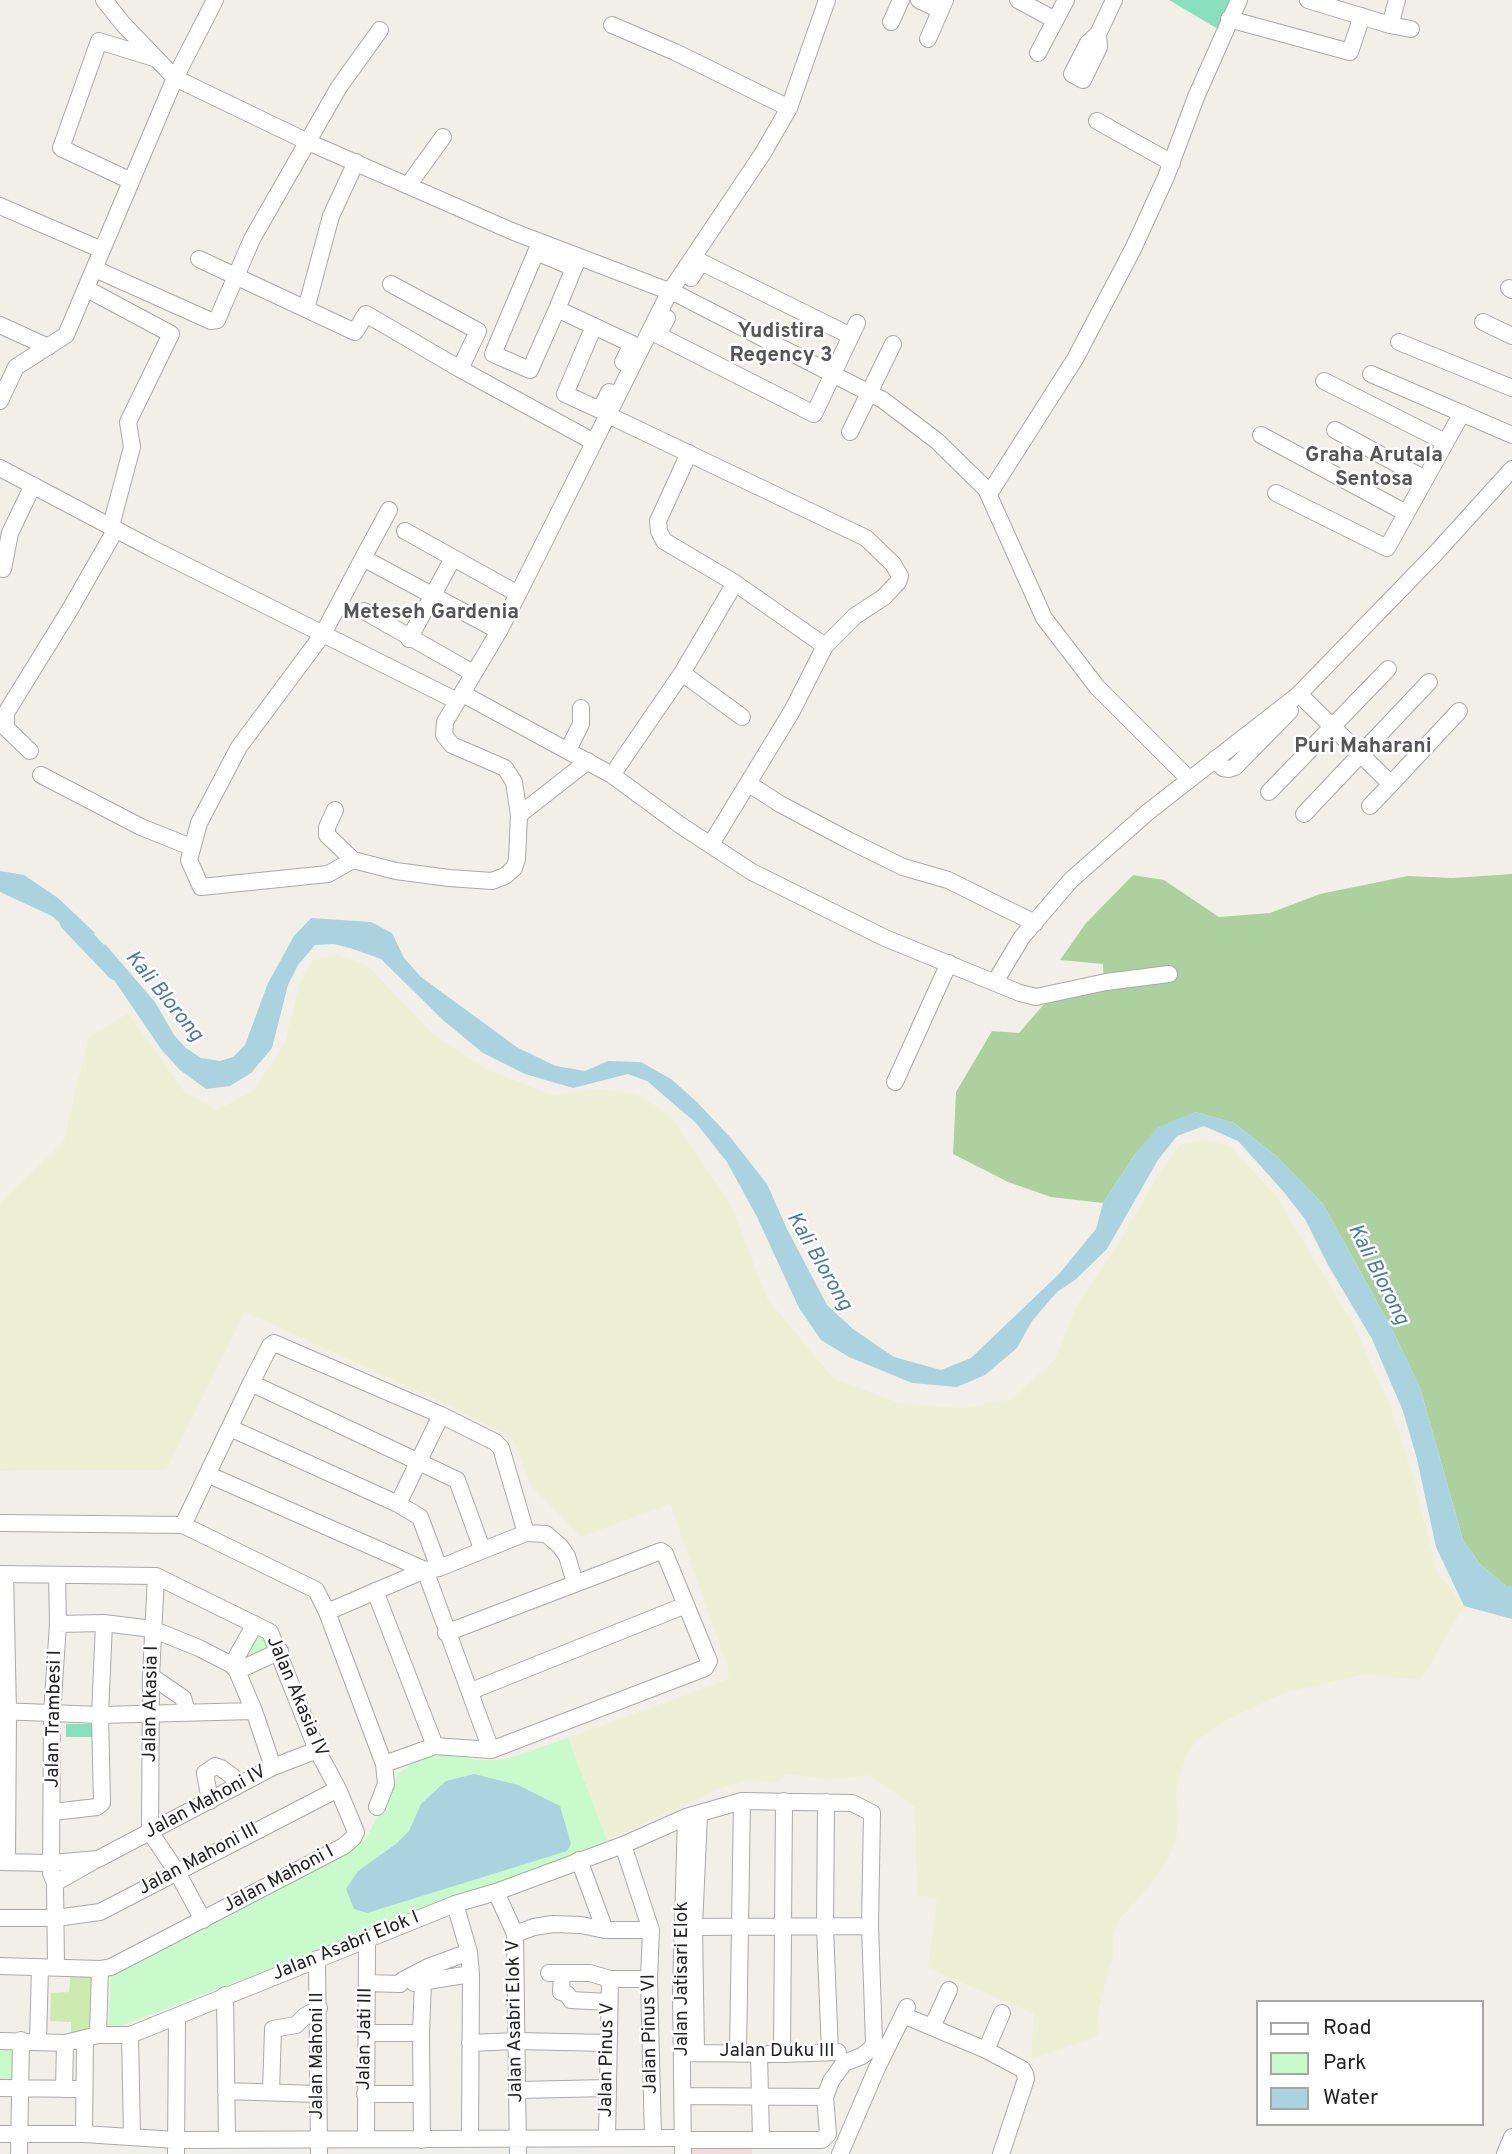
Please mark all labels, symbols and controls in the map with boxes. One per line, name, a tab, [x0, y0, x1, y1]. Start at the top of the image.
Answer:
district label: Yudistira Regency 3	[729, 320, 833, 370]
district label: Graha Arutala Sentosa	[1305, 444, 1443, 494]
district label: Meteseh Gardenia	[343, 601, 519, 627]
district label: Puri Maharani	[1294, 735, 1432, 761]
water label: Kali Blorong	[119, 946, 207, 1048]
water label: Kali Blorong	[780, 1208, 856, 1316]
water label: Kali Blorong	[1341, 1220, 1413, 1330]
street label: Jalan Akasia IV	[260, 1633, 332, 1761]
street label: Jalan Akasia I	[140, 1645, 164, 1763]
street label: Jalan Trambesi I	[42, 1650, 68, 1788]
street label: Jalan Mahoni IV	[141, 1761, 271, 1845]
street label: Jalan Mahoni III	[135, 1819, 263, 1901]
street label: Jalan Mahoni I	[220, 1841, 338, 1919]
street label: Jalan Jatisari Elok	[672, 1901, 694, 2057]
street label: Jalan Asabri Elok I	[269, 1907, 423, 1987]
street label: Jalan Asabri Elok V	[503, 1939, 529, 2103]
street label: Jalan Pinus VI	[639, 1974, 663, 2094]
street label: Jalan Jati III	[354, 1987, 378, 2091]
street label: Jalan Mahoni II	[307, 1992, 329, 2120]
legend	[1256, 2000, 1484, 2126]
street label: Jalan Pinus V	[596, 2002, 620, 2118]
text: Road	[1323, 2015, 1372, 2042]
street label: Jalan Duku III	[719, 2041, 835, 2063]
text: Park	[1323, 2050, 1366, 2077]
text: Water	[1323, 2085, 1378, 2112]

